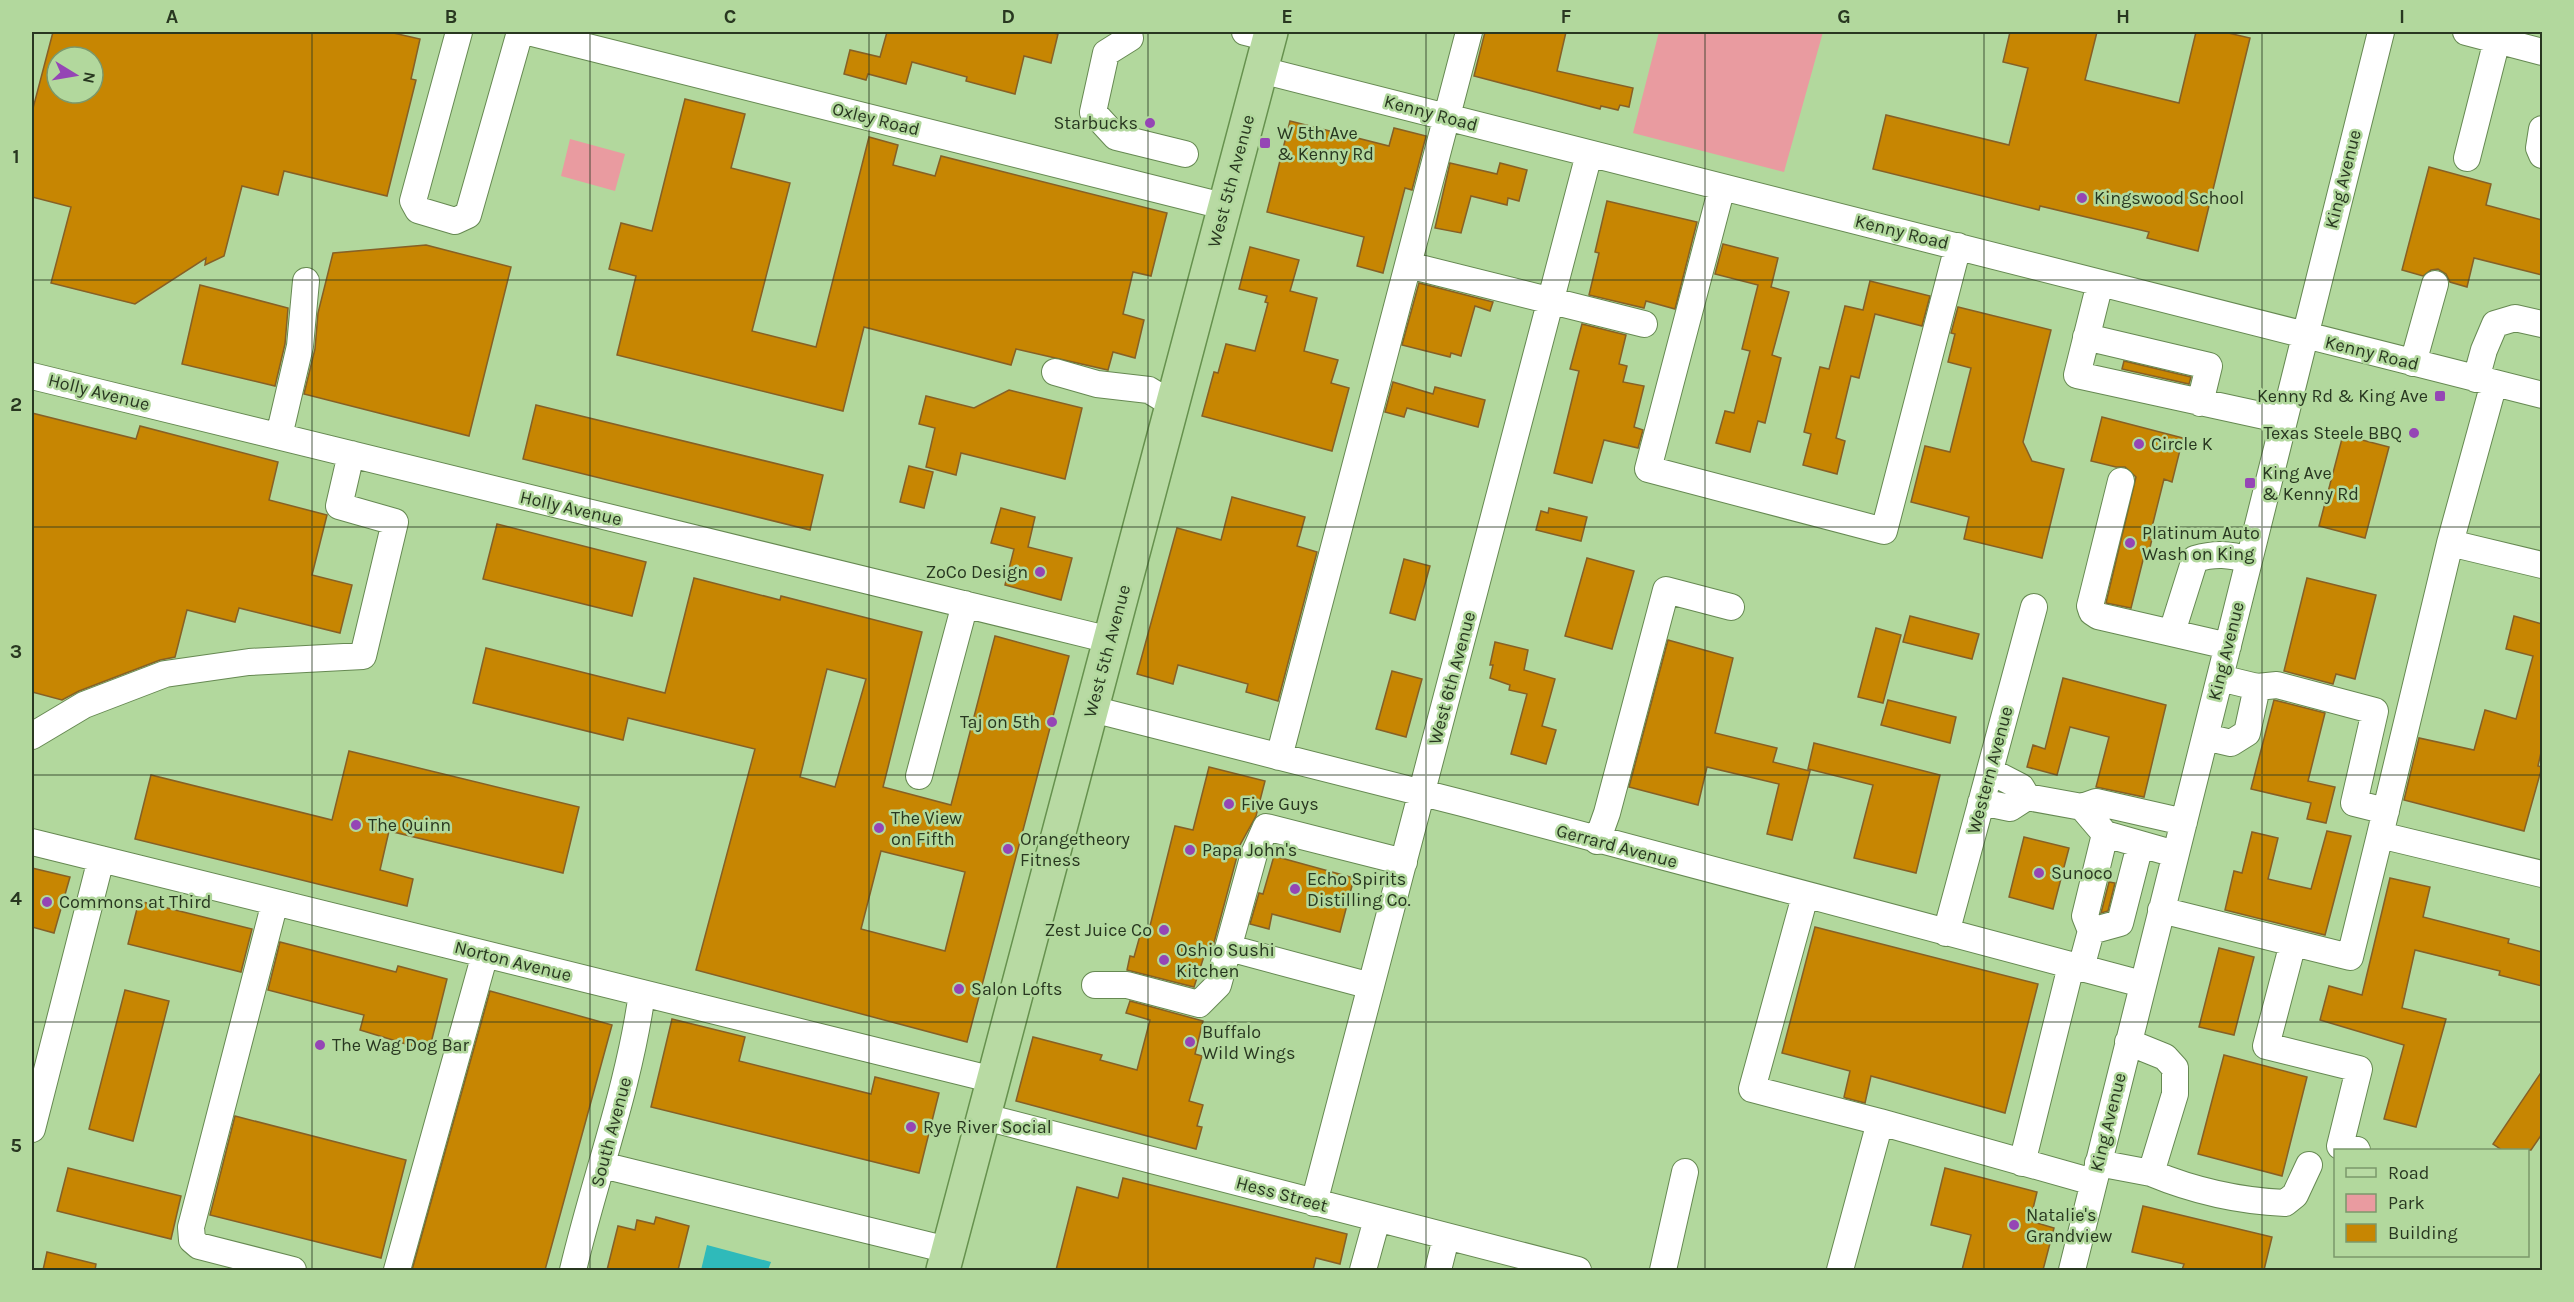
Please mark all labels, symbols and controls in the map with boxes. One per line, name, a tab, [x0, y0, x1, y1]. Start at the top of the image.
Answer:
text: A	[166, 5, 179, 28]
text: B	[445, 5, 457, 28]
text: C	[724, 5, 736, 28]
text: D	[1001, 5, 1015, 28]
text: E	[1281, 5, 1293, 28]
text: F	[1561, 5, 1572, 28]
text: G	[1837, 5, 1851, 28]
text: H	[2116, 5, 2130, 28]
text: I	[2399, 5, 2405, 28]
north arrow	[45, 45, 105, 105]
text: N	[79, 70, 100, 85]
street label: Kenny Road	[1382, 90, 1480, 136]
street label: Oxley Road	[830, 98, 922, 140]
place label: Starbucks	[1053, 112, 1138, 134]
street label: West 5th Avenue	[1203, 112, 1259, 250]
marker: Starbucks	[1143, 116, 1157, 130]
place label: W 5th Ave & Kenny Rd	[1277, 122, 1374, 165]
street label: King Avenue	[2320, 127, 2366, 231]
marker: W 5th Ave & Kenny Rd	[1258, 136, 1272, 150]
text: 1	[12, 145, 20, 168]
place label: Kingswood School	[2094, 187, 2244, 209]
marker: Kingswood School	[2075, 191, 2089, 205]
street label: Kenny Road	[1853, 210, 1951, 254]
street label: Kenny Road	[2323, 331, 2421, 375]
street label: Holly Avenue	[46, 369, 152, 415]
place label: Kenny Rd & King Ave	[2257, 385, 2428, 407]
marker: Kenny Rd & King Ave	[2433, 389, 2447, 403]
text: 2	[10, 393, 22, 416]
place label: Texas Steele BBQ	[2263, 422, 2402, 444]
marker: Texas Steele BBQ	[2407, 426, 2421, 440]
place label: Circle K	[2151, 433, 2213, 455]
marker: Circle K	[2132, 437, 2146, 451]
place label: King Ave & Kenny Rd	[2262, 462, 2359, 505]
marker: King Ave & Kenny Rd	[2243, 476, 2257, 490]
street label: Holly Avenue	[518, 486, 624, 530]
place label: Platinum Auto Wash on King	[2142, 522, 2260, 565]
marker: Platinum Auto Wash on King	[2123, 536, 2137, 550]
place label: ZoCo Design	[925, 561, 1028, 583]
marker: ZoCo Design	[1033, 565, 1047, 579]
street label: West 5th Avenue	[1079, 582, 1135, 720]
street label: King Avenue	[2203, 599, 2249, 703]
street label: West 6th Avenue	[1424, 609, 1480, 747]
text: 3	[10, 640, 22, 663]
street label: Western Avenue	[1962, 704, 2018, 836]
place label: Taj on 5th	[960, 711, 1040, 733]
marker: Taj on 5th	[1045, 715, 1059, 729]
place label: Five Guys	[1241, 793, 1319, 815]
marker: Five Guys	[1222, 797, 1236, 811]
place label: The View on Fifth	[891, 807, 962, 850]
place label: The Quinn	[368, 814, 451, 836]
marker: The Quinn	[349, 818, 363, 832]
street label: Gerrard Avenue	[1554, 819, 1680, 873]
marker: The View on Fifth	[872, 821, 886, 835]
place label: Orangetheory Fitness	[1020, 828, 1131, 871]
place label: Papa John's	[1202, 839, 1297, 861]
marker: Orangetheory Fitness	[1001, 842, 1015, 856]
marker: Papa John's	[1183, 843, 1197, 857]
place label: Sunoco	[2051, 862, 2113, 884]
marker: Sunoco	[2032, 866, 2046, 880]
place label: Echo Spirits Distilling Co.	[1307, 868, 1411, 911]
marker: Echo Spirits Distilling Co.	[1288, 882, 1302, 896]
text: 4	[10, 887, 22, 910]
place label: Commons at Third	[59, 891, 211, 913]
marker: Commons at Third	[40, 895, 54, 909]
place label: Zest Juice Co	[1044, 919, 1152, 941]
marker: Zest Juice Co	[1157, 923, 1171, 937]
street label: Norton Avenue	[452, 936, 574, 986]
place label: Oshio Sushi Kitchen	[1176, 939, 1275, 982]
marker: Oshio Sushi Kitchen	[1157, 953, 1171, 967]
place label: Salon Lofts	[971, 978, 1062, 1000]
marker: Salon Lofts	[952, 982, 966, 996]
place label: Buffalo Wild Wings	[1202, 1021, 1295, 1064]
place label: The Wag Dog Bar	[332, 1034, 470, 1056]
marker: Buffalo Wild Wings	[1183, 1035, 1197, 1049]
marker: The Wag Dog Bar	[313, 1038, 327, 1052]
street label: King Avenue	[2085, 1070, 2131, 1174]
street label: South Avenue	[586, 1075, 636, 1189]
place label: Rye River Social	[923, 1116, 1052, 1138]
marker: Rye River Social	[904, 1120, 918, 1134]
text: 5	[10, 1134, 22, 1157]
legend	[2334, 1149, 2529, 1257]
text: Road	[2388, 1162, 2429, 1184]
street label: Hess Street	[1234, 1171, 1330, 1217]
text: Park	[2388, 1192, 2425, 1214]
place label: Natalie's Grandview	[2026, 1204, 2112, 1247]
marker: Natalie's Grandview	[2007, 1218, 2021, 1232]
text: Building	[2388, 1222, 2458, 1244]

